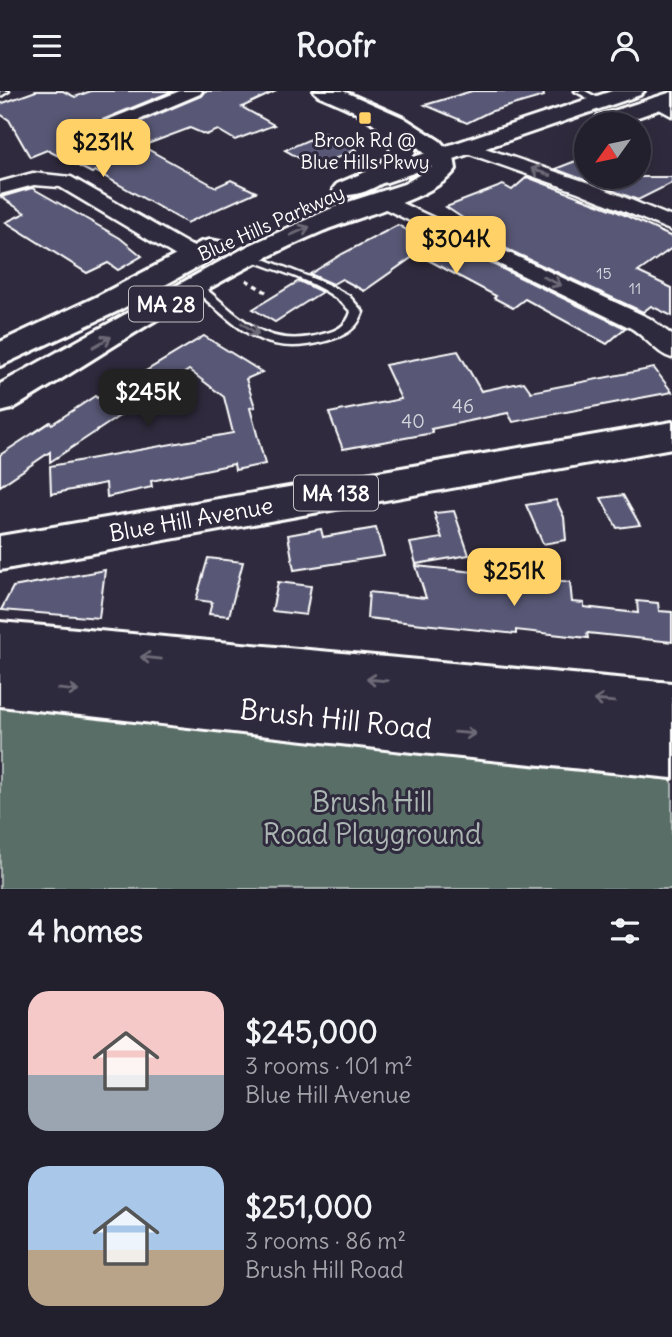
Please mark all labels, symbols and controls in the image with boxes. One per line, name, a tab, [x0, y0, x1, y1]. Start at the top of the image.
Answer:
text: Roofr	[296, 25, 376, 66]
icon: menu	[28, 27, 66, 65]
icon: person	[606, 27, 644, 65]
marker: Brook Rd @ Blue Hills Pkwy	[357, 110, 373, 126]
north arrow	[574, 112, 651, 189]
map controls	[574, 112, 651, 189]
pin: $231K	[54, 119, 152, 179]
text: $231K	[72, 127, 134, 156]
place label: Brook Rd @ Blue Hills Pkwy	[301, 128, 429, 174]
one-way arrow	[530, 165, 552, 177]
street label: Blue Hills Parkway	[194, 180, 348, 266]
pin: $304K	[407, 216, 505, 276]
one-way arrow	[289, 224, 310, 237]
text: $304K	[422, 224, 490, 253]
house number: 15	[596, 263, 612, 283]
one-way arrow	[541, 275, 562, 289]
house number: 11	[629, 278, 641, 298]
road number: MA 28	[129, 287, 203, 321]
one-way arrow	[240, 322, 259, 336]
one-way arrow	[91, 335, 111, 349]
pin: $245K	[99, 369, 197, 429]
text: $245K	[115, 377, 181, 406]
house number: 46	[452, 394, 474, 418]
house number: 40	[401, 409, 425, 433]
road number: MA 138	[294, 475, 378, 511]
street label: Blue Hill Avenue	[107, 490, 275, 548]
pin: $251K	[465, 549, 563, 608]
text: $251K	[483, 556, 545, 585]
one-way arrow	[140, 651, 163, 664]
one-way arrow	[367, 673, 389, 686]
one-way arrow	[56, 684, 79, 697]
street label: Brush Hill Road	[238, 691, 434, 747]
one-way arrow	[593, 694, 616, 707]
one-way arrow	[453, 727, 475, 740]
park label: Brush Hill Road Playground	[263, 784, 481, 852]
text: 4 homes	[28, 912, 143, 950]
icon: filters	[606, 912, 644, 950]
text: $245,000	[245, 1013, 378, 1051]
icon: home	[84, 1019, 168, 1103]
text: 3 rooms · 101 m²	[245, 1051, 413, 1080]
text: Blue Hill Avenue	[245, 1080, 411, 1109]
text: $251,000	[245, 1188, 373, 1226]
icon: home	[84, 1194, 168, 1278]
text: 3 rooms · 86 m²	[245, 1226, 406, 1255]
text: Brush Hill Road	[245, 1255, 403, 1284]

